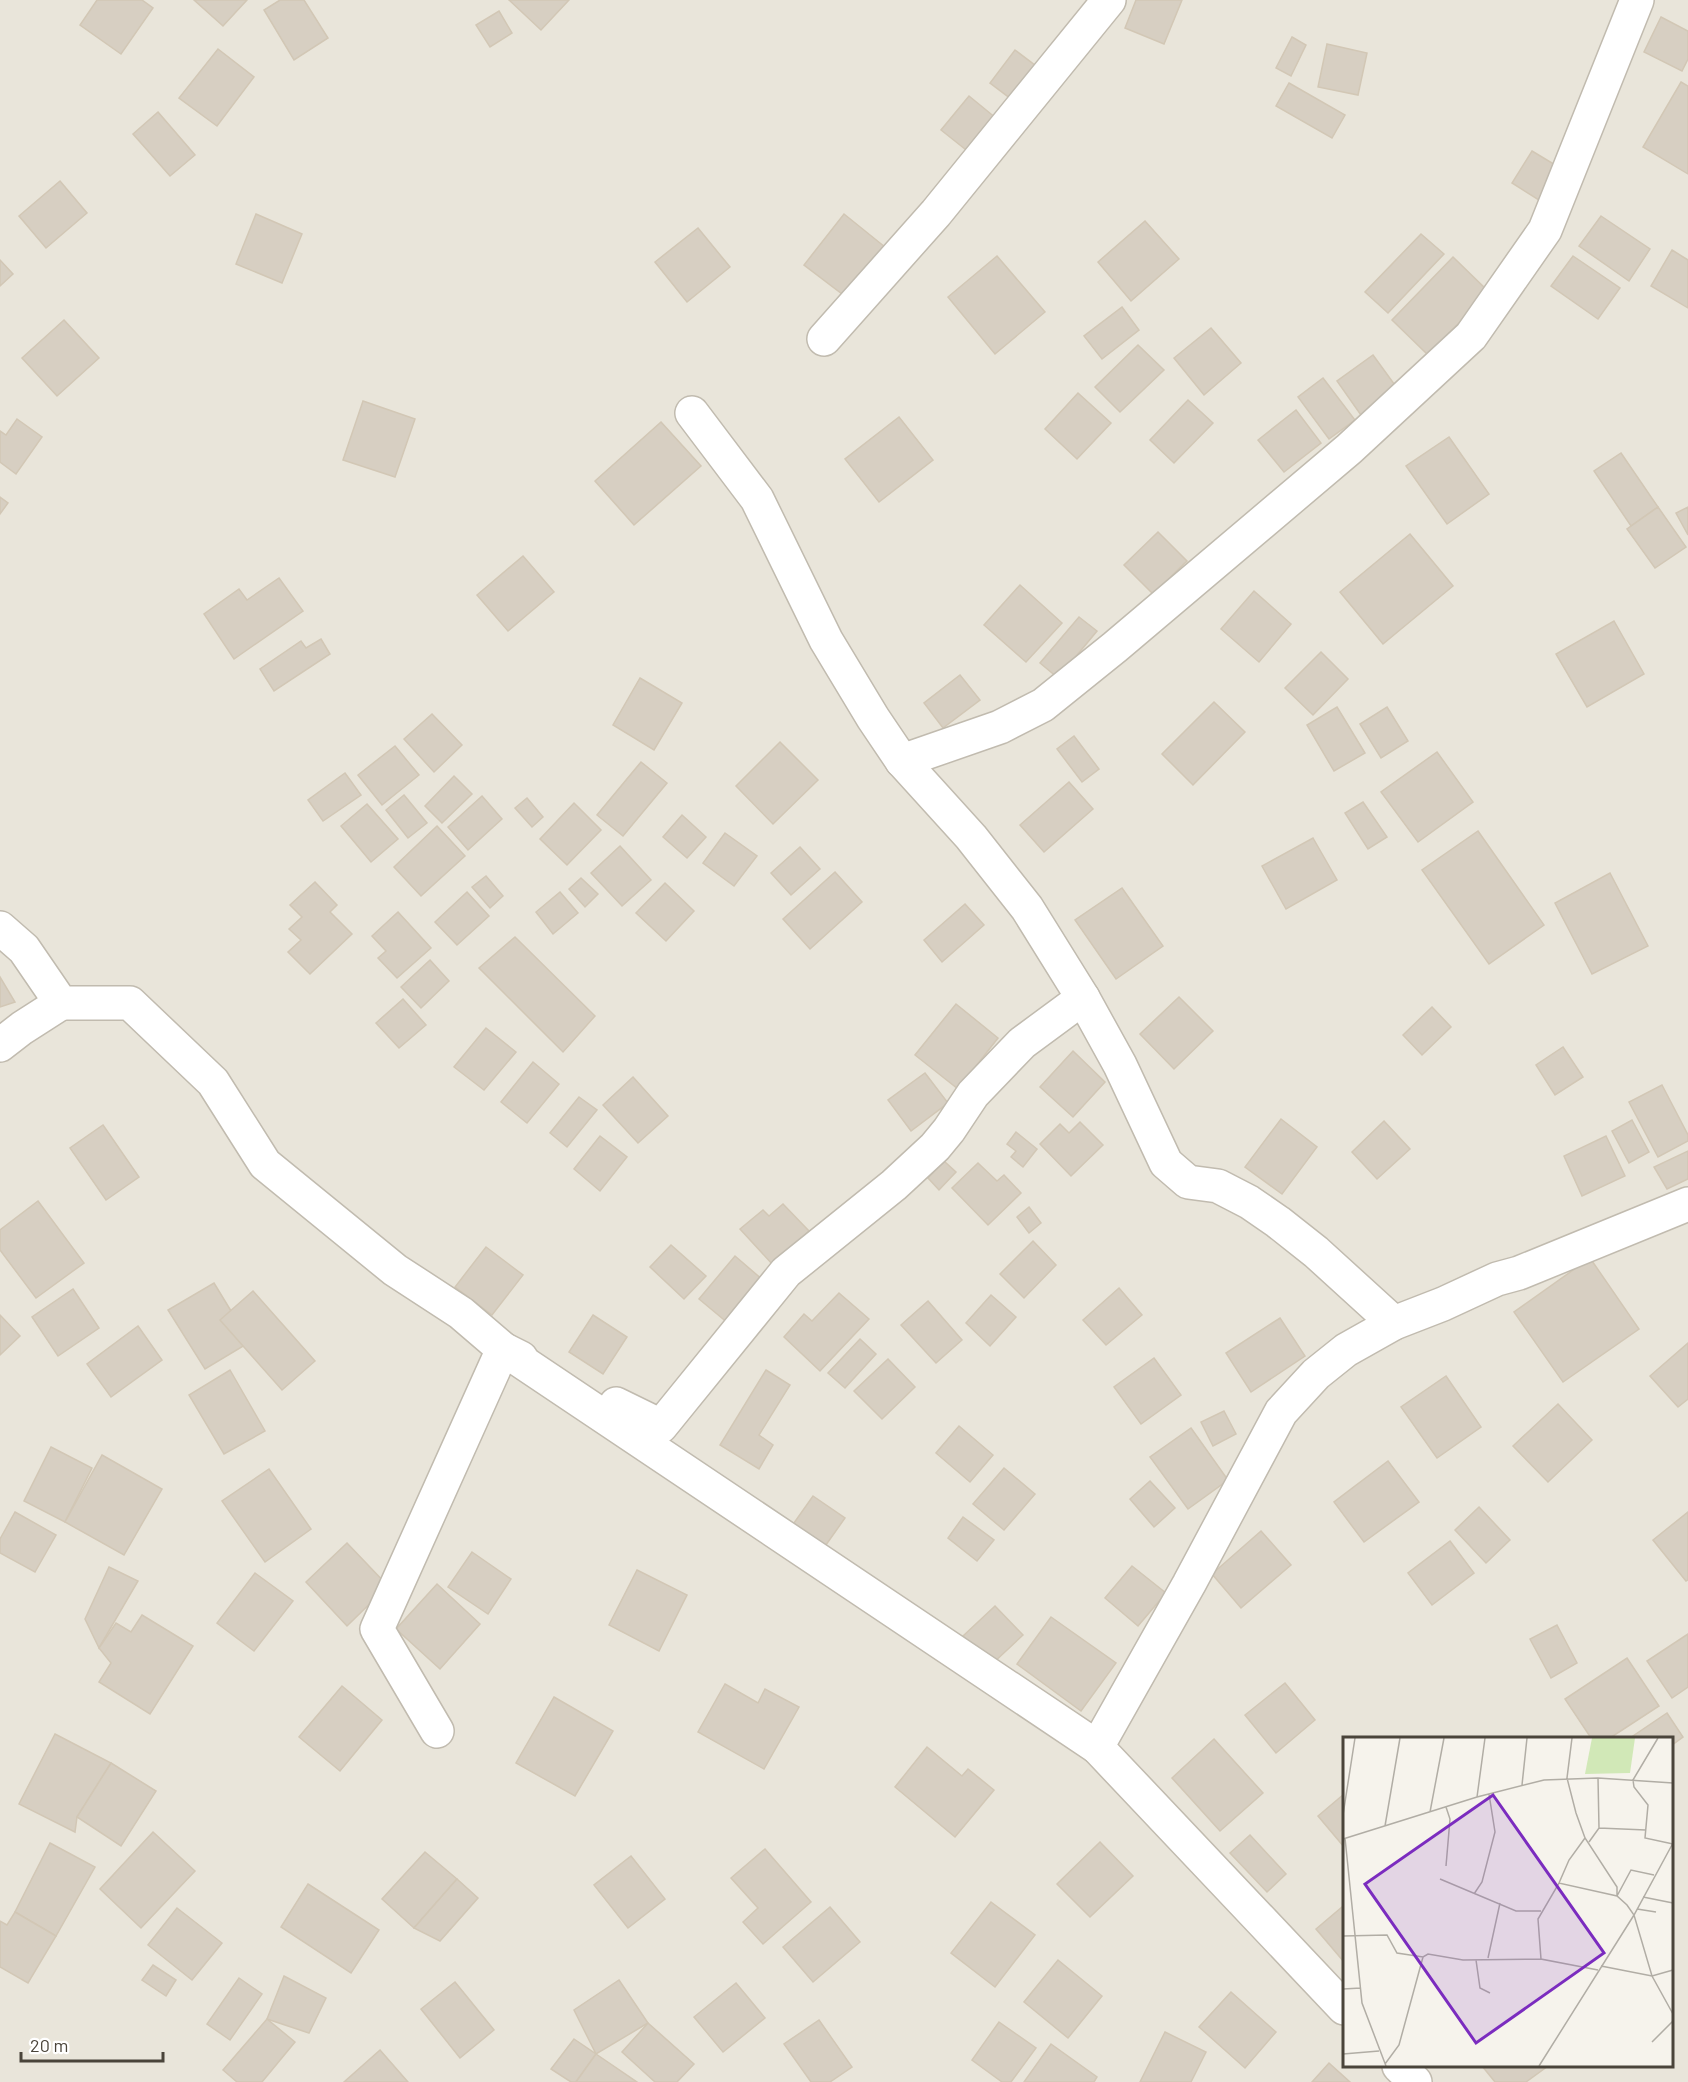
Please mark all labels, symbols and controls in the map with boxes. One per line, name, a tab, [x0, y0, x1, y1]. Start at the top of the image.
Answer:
inset map	[1343, 1737, 1673, 2067]
scale bar	[21, 2025, 164, 2063]
text: 20 m	[30, 2034, 68, 2056]

